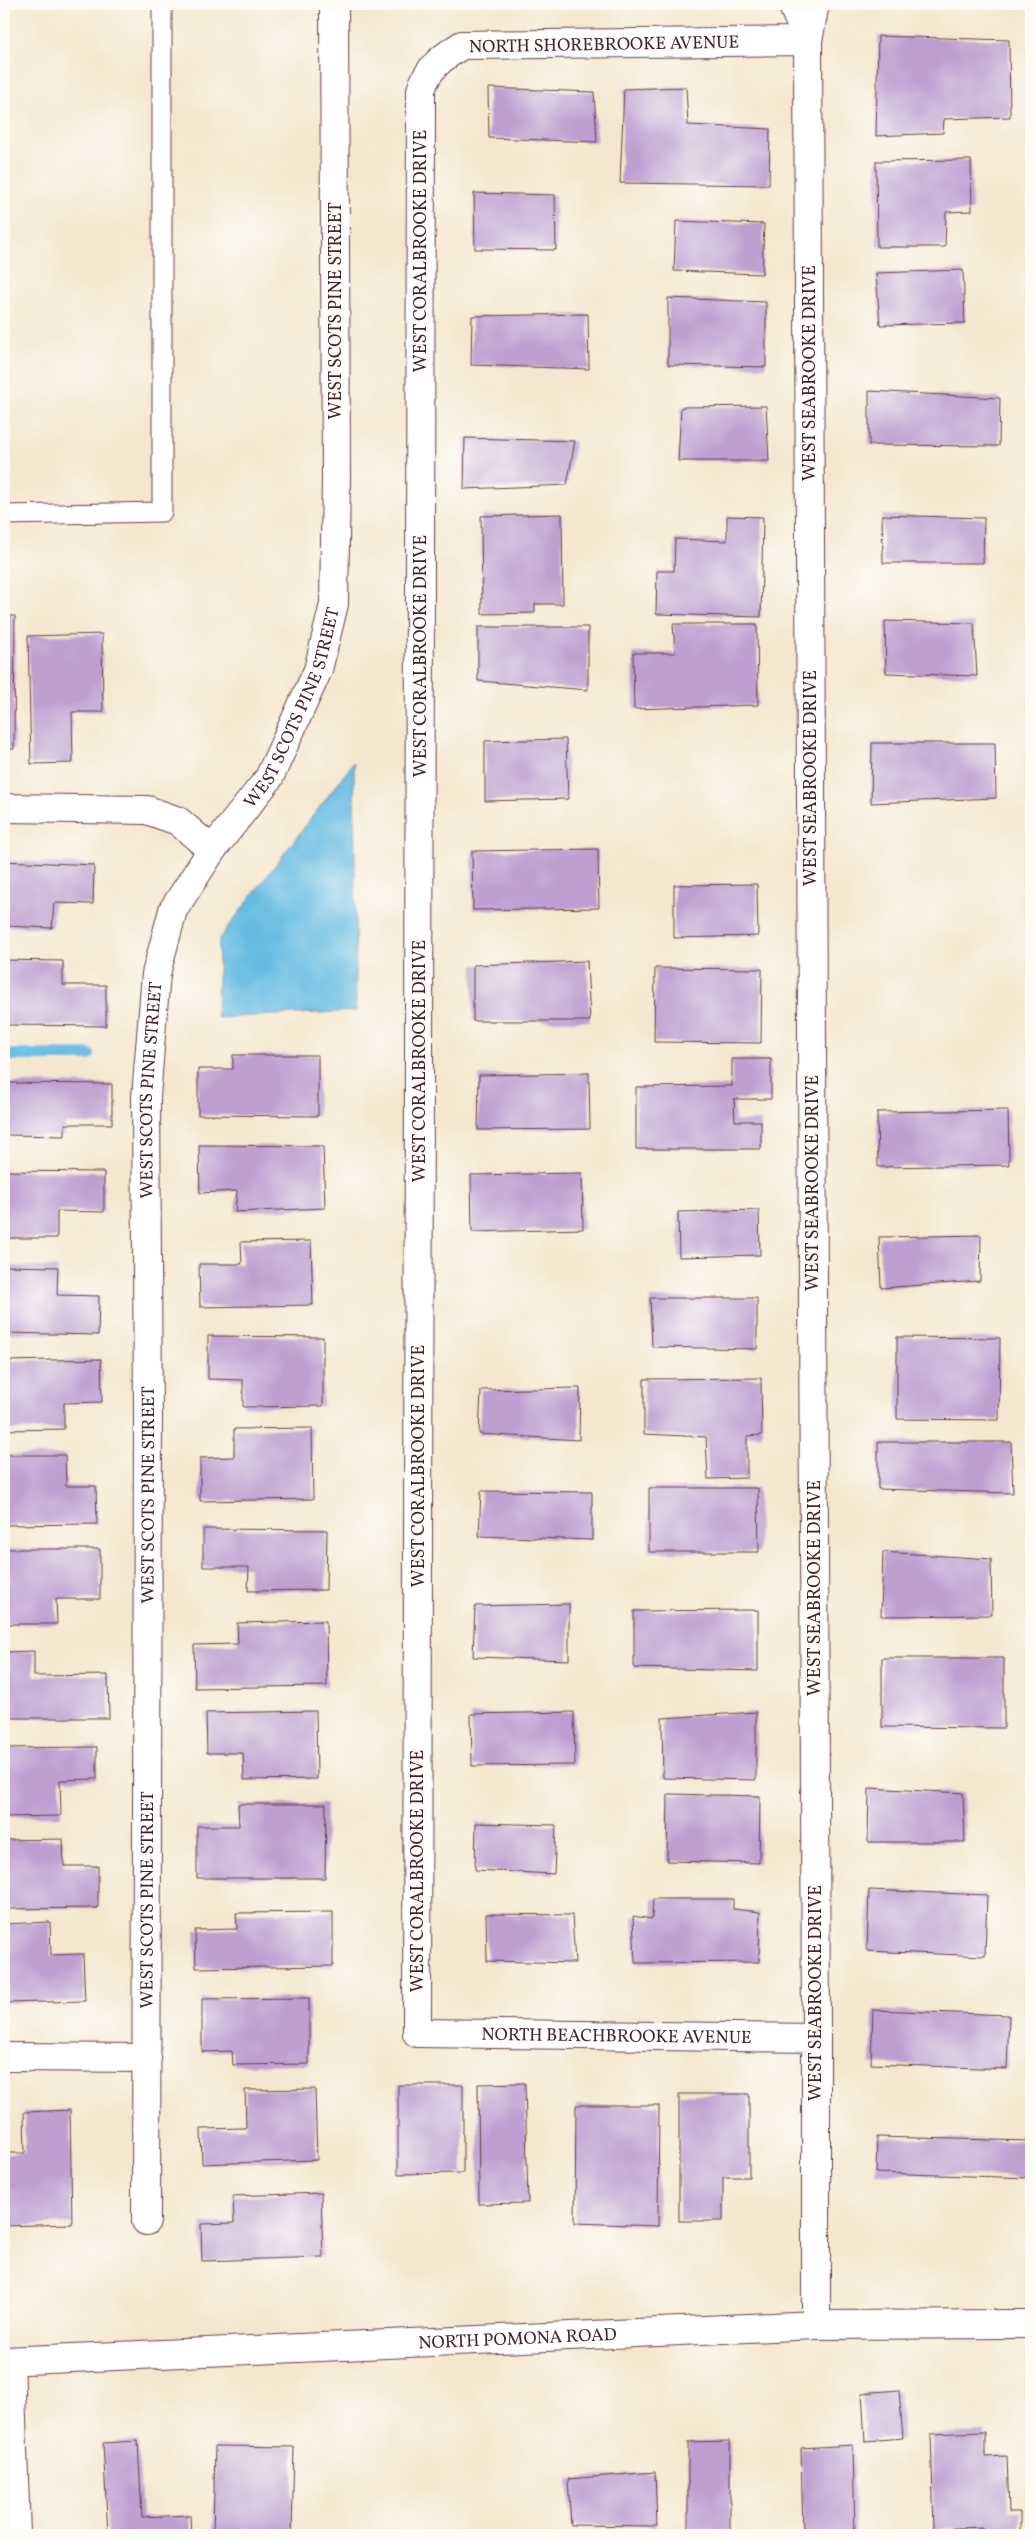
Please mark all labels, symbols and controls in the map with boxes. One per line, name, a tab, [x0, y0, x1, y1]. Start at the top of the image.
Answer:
street label: NORTH SHOREBROOKE AVENUE	[469, 31, 740, 60]
street label: WEST CORALBROOKE DRIVE	[409, 129, 434, 372]
street label: WEST SCOTS PINE STREET	[324, 202, 349, 420]
street label: WEST SEABROOKE DRIVE	[798, 265, 823, 481]
street label: WEST CORALBROOKE DRIVE	[409, 534, 434, 777]
street label: WEST SCOTS PINE STREET	[239, 605, 347, 814]
street label: WEST SEABROOKE DRIVE	[799, 670, 824, 886]
street label: WEST CORALBROOKE DRIVE	[408, 939, 433, 1182]
street label: WEST SCOTS PINE STREET	[135, 980, 169, 1199]
street label: WEST SEABROOKE DRIVE	[801, 1075, 826, 1291]
street label: WEST CORALBROOKE DRIVE	[407, 1344, 432, 1587]
street label: WEST SCOTS PINE STREET	[137, 1386, 162, 1604]
street label: WEST SEABROOKE DRIVE	[803, 1480, 828, 1696]
street label: WEST CORALBROOKE DRIVE	[406, 1749, 431, 1992]
street label: WEST SCOTS PINE STREET	[136, 1791, 161, 2009]
street label: WEST SEABROOKE DRIVE	[804, 1885, 829, 2101]
street label: NORTH BEACHBROOKE AVENUE	[481, 2023, 752, 2051]
street label: NORTH POMONA ROAD	[418, 2323, 617, 2357]

